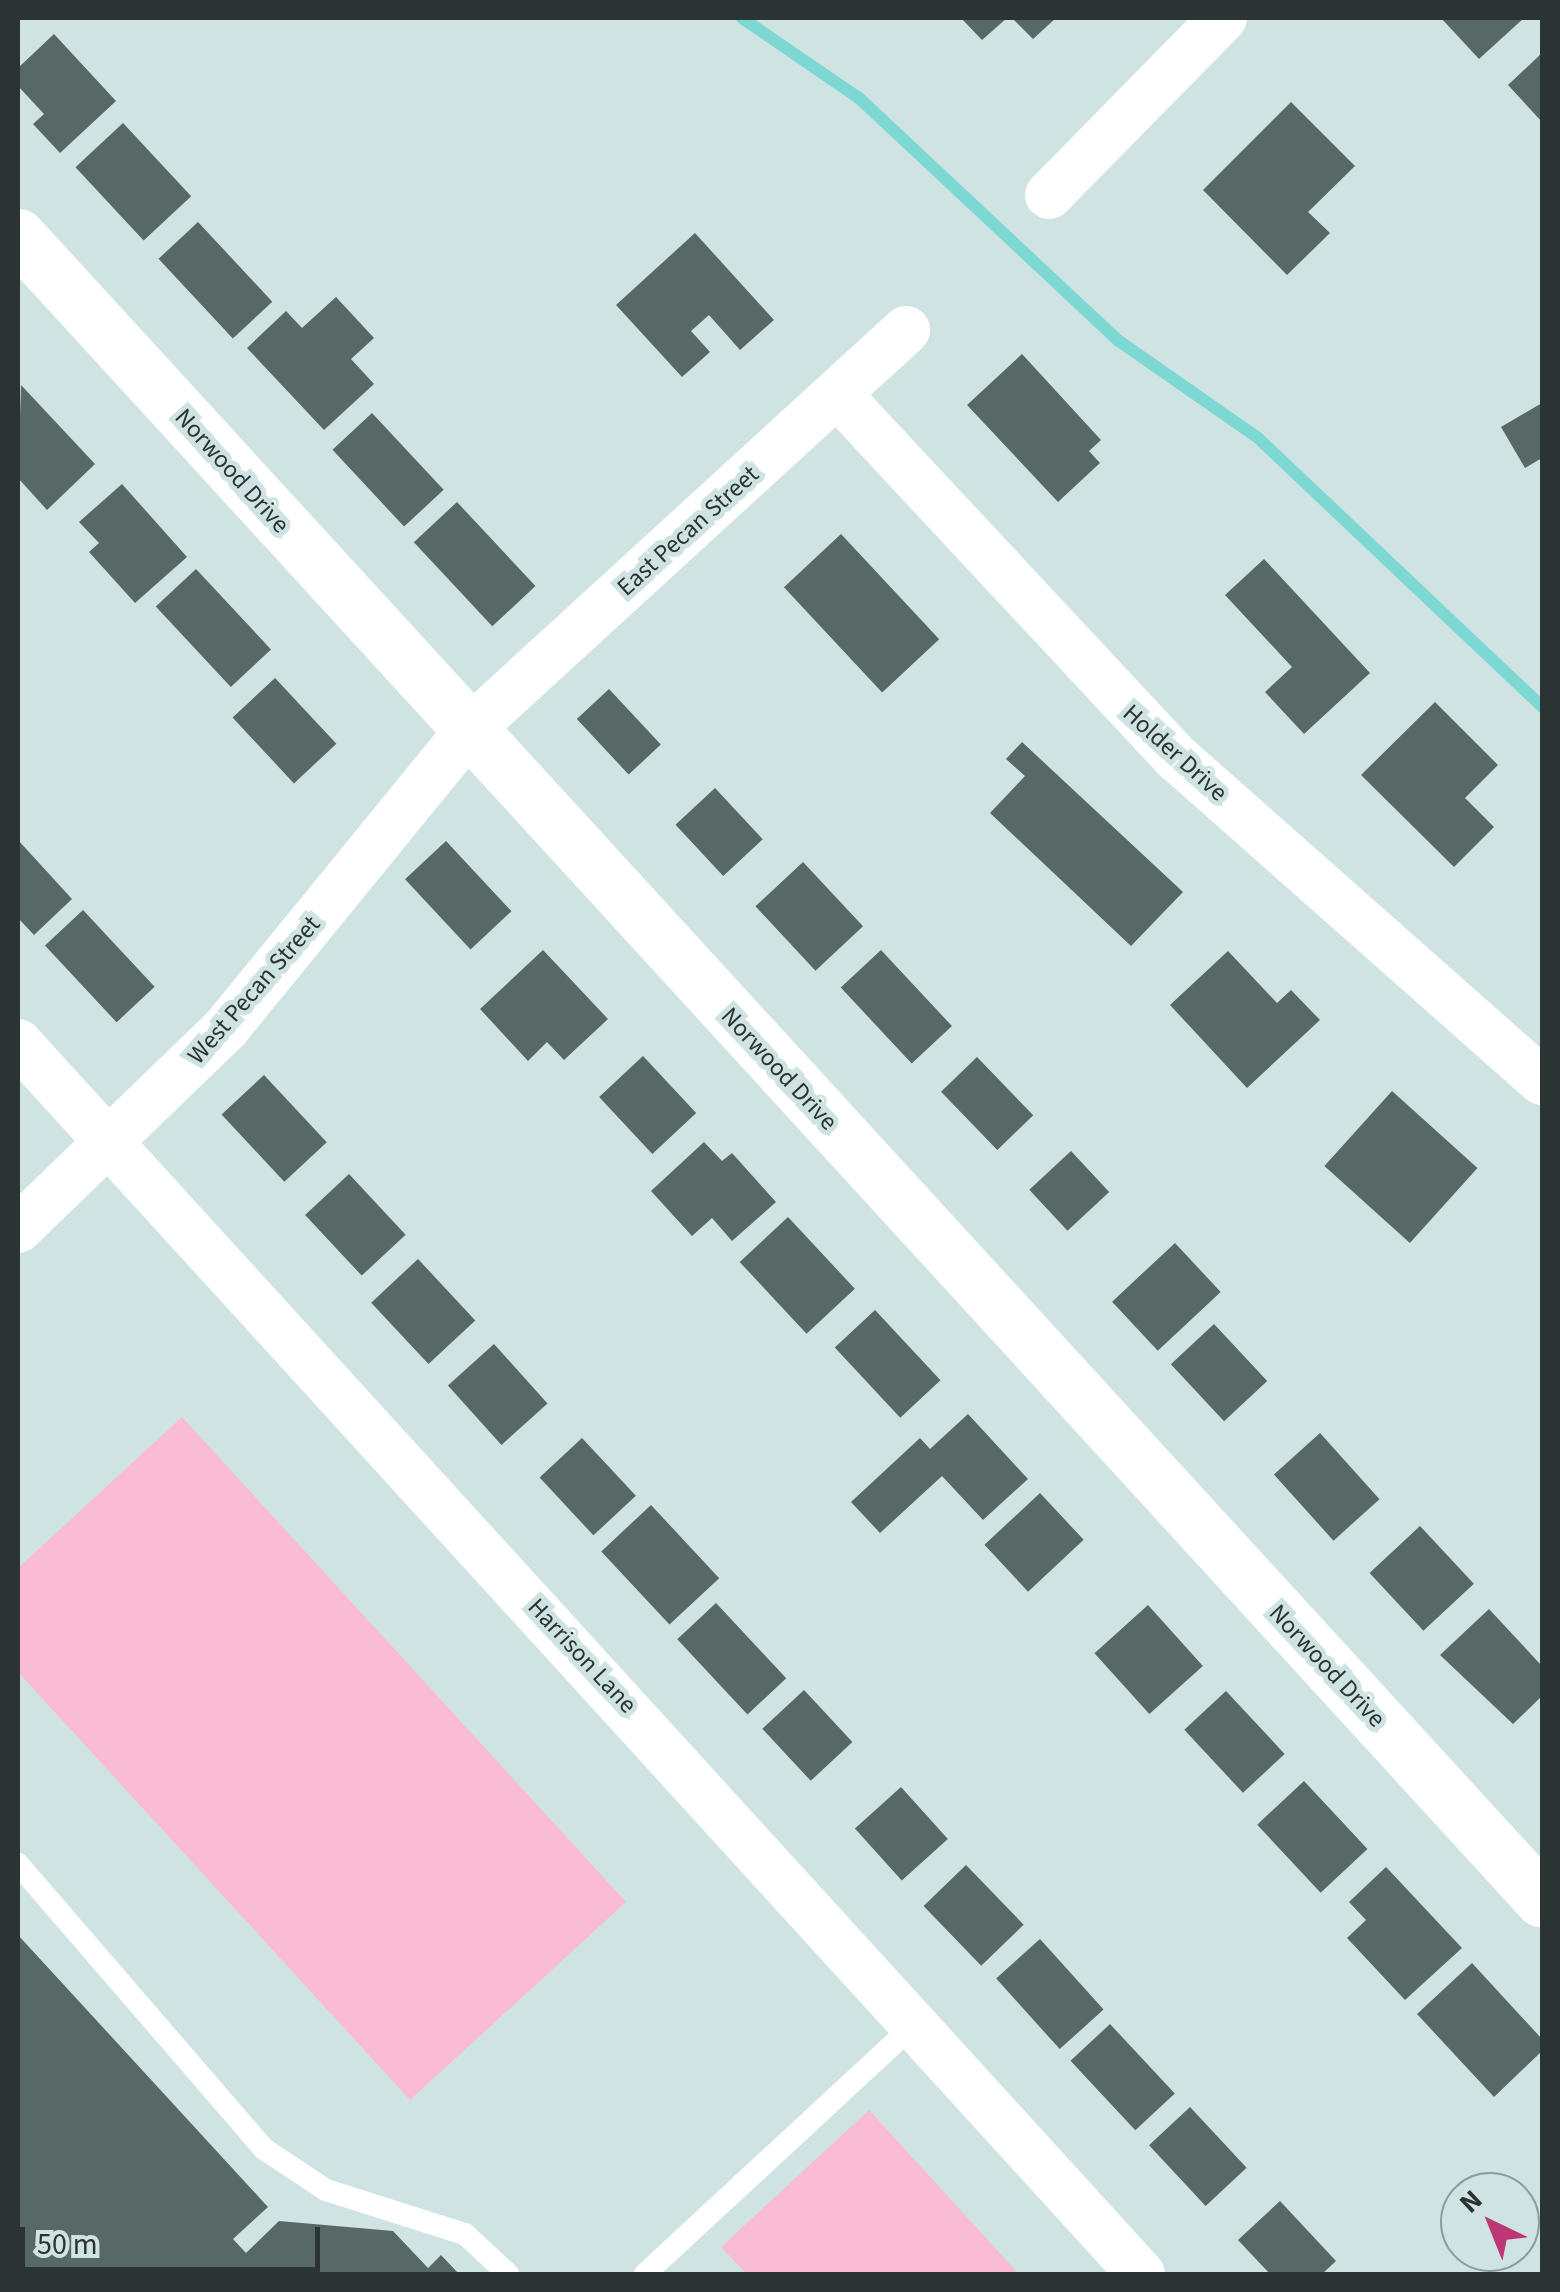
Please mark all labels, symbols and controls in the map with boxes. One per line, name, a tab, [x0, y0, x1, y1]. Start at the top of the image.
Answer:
street label: Norwood Drive	[168, 403, 296, 539]
street label: East Pecan Street	[611, 460, 765, 602]
street label: Holder Drive	[1117, 698, 1233, 808]
street label: West Pecan Street	[182, 910, 326, 1070]
street label: Norwood Drive	[715, 1001, 843, 1137]
street label: Harrison Lane	[521, 1592, 643, 1720]
street label: Norwood Drive	[1263, 1598, 1391, 1734]
north arrow	[1440, 2172, 1540, 2272]
text: N	[1450, 2181, 1491, 2223]
scale bar	[25, 2207, 325, 2269]
text: 50 m	[37, 2223, 98, 2266]

